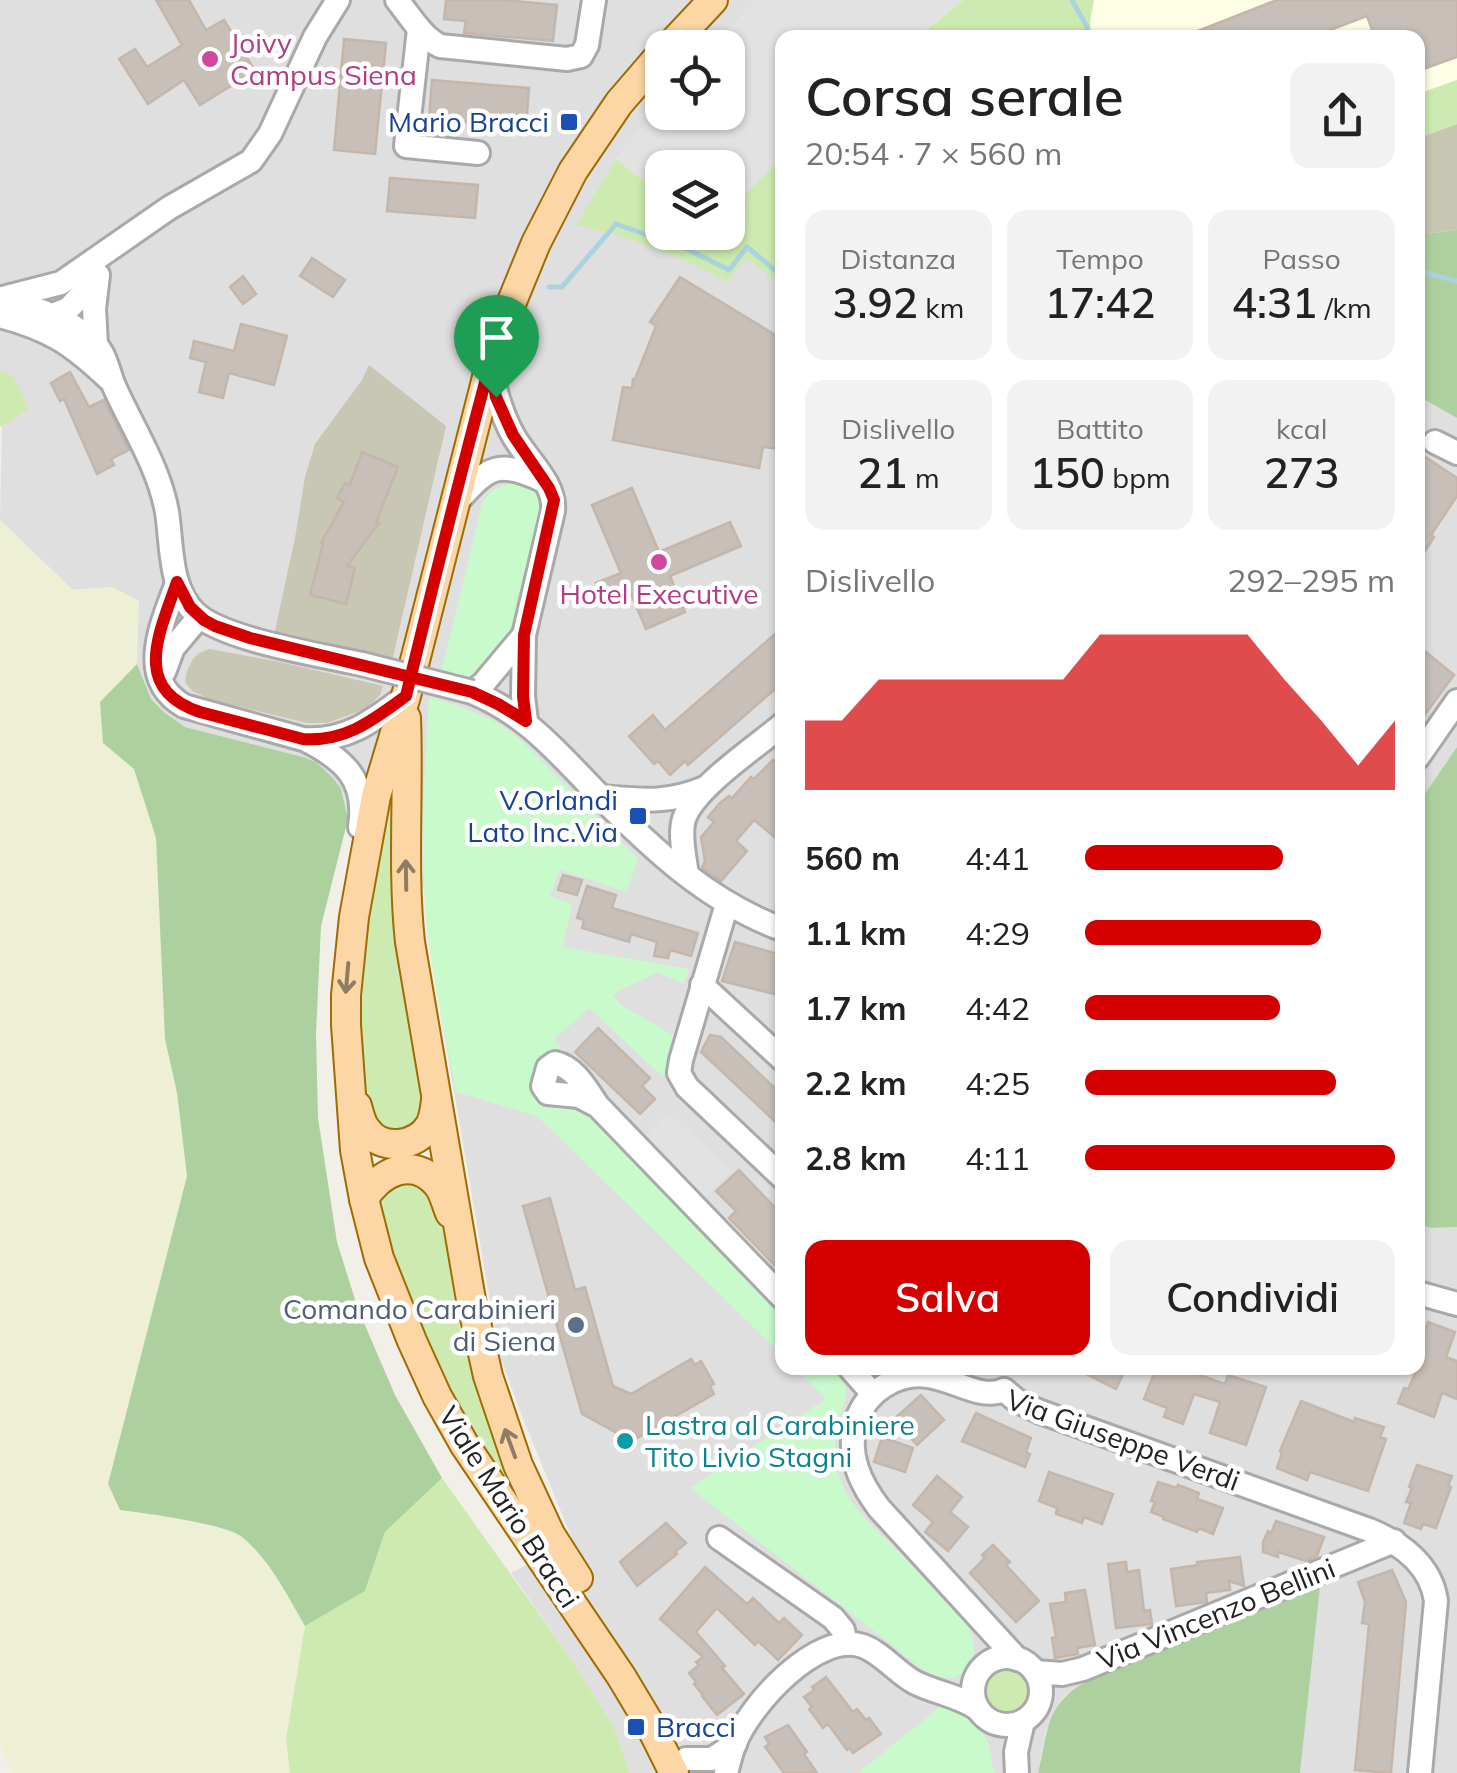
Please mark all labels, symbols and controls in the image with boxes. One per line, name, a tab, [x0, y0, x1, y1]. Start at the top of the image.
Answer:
place label: Joivy Campus Siena	[230, 25, 417, 92]
map controls	[645, 30, 745, 250]
button: locate	[645, 30, 745, 130]
marker: Joivy Campus Siena	[199, 48, 221, 70]
text: Corsa serale	[805, 61, 1124, 130]
button: share	[1290, 63, 1395, 168]
place label: Mario Bracci	[388, 104, 549, 139]
marker: Mario Bracci	[558, 111, 580, 133]
text: 20:54 · 7 × 560 m	[805, 133, 1062, 173]
button: layers	[645, 150, 745, 250]
text: Distanza	[841, 241, 956, 276]
text: Tempo	[1056, 241, 1144, 276]
text: Passo	[1263, 241, 1341, 276]
text: 3.92	[832, 276, 918, 329]
text: 17:42	[1045, 276, 1155, 329]
text: 4:31	[1232, 276, 1317, 329]
text: km	[918, 290, 964, 325]
text: /km	[1317, 290, 1372, 325]
pin	[454, 295, 539, 398]
icon: arrive	[469, 310, 524, 365]
text: Dislivello	[841, 411, 955, 446]
text: Battito	[1056, 411, 1144, 446]
text: kcal	[1276, 411, 1327, 446]
text: 21	[857, 446, 908, 499]
text: 150	[1029, 446, 1105, 499]
text: 273	[1264, 446, 1339, 499]
text: m	[908, 460, 939, 495]
text: bpm	[1105, 460, 1171, 495]
marker: Hotel Executive	[648, 551, 670, 573]
text: Dislivello	[805, 560, 935, 600]
text: 292–295 m	[1227, 560, 1395, 600]
place label: Hotel Executive	[560, 576, 758, 611]
place label: V.Orlandi Lato Inc.Via	[467, 782, 618, 849]
marker: V.Orlandi Lato Inc.Via	[627, 805, 649, 827]
text: 560 m	[805, 838, 900, 878]
text: 4:41	[965, 838, 1030, 878]
one-way arrow	[397, 859, 416, 891]
text: 1.1 km	[805, 913, 907, 953]
text: 4:29	[965, 913, 1030, 953]
one-way arrow	[338, 962, 357, 994]
text: 1.7 km	[805, 988, 907, 1028]
text: 4:42	[965, 988, 1030, 1028]
text: 2.2 km	[805, 1063, 907, 1103]
text: 4:25	[965, 1063, 1030, 1103]
text: 2.8 km	[805, 1138, 907, 1178]
text: 4:11	[965, 1138, 1030, 1178]
button: Salva	[805, 1240, 1090, 1355]
button: Condividi	[1110, 1240, 1395, 1355]
place label: Comando Carabinieri di Siena	[283, 1291, 556, 1358]
marker: Comando Carabinieri di Siena	[565, 1314, 587, 1336]
street label: Via Giuseppe Verdi	[1002, 1381, 1244, 1498]
street label: Viale Mario Bracci	[431, 1399, 588, 1614]
place label: Lastra al Carabiniere Tito Livio Stagni	[645, 1407, 915, 1474]
one-way arrow	[500, 1429, 518, 1460]
marker: Lastra al Carabiniere Tito Livio Stagni	[614, 1430, 636, 1452]
street label: Via Vincenzo Bellini	[1092, 1550, 1340, 1677]
place label: Bracci	[656, 1709, 736, 1744]
marker: Bracci	[625, 1716, 647, 1738]

